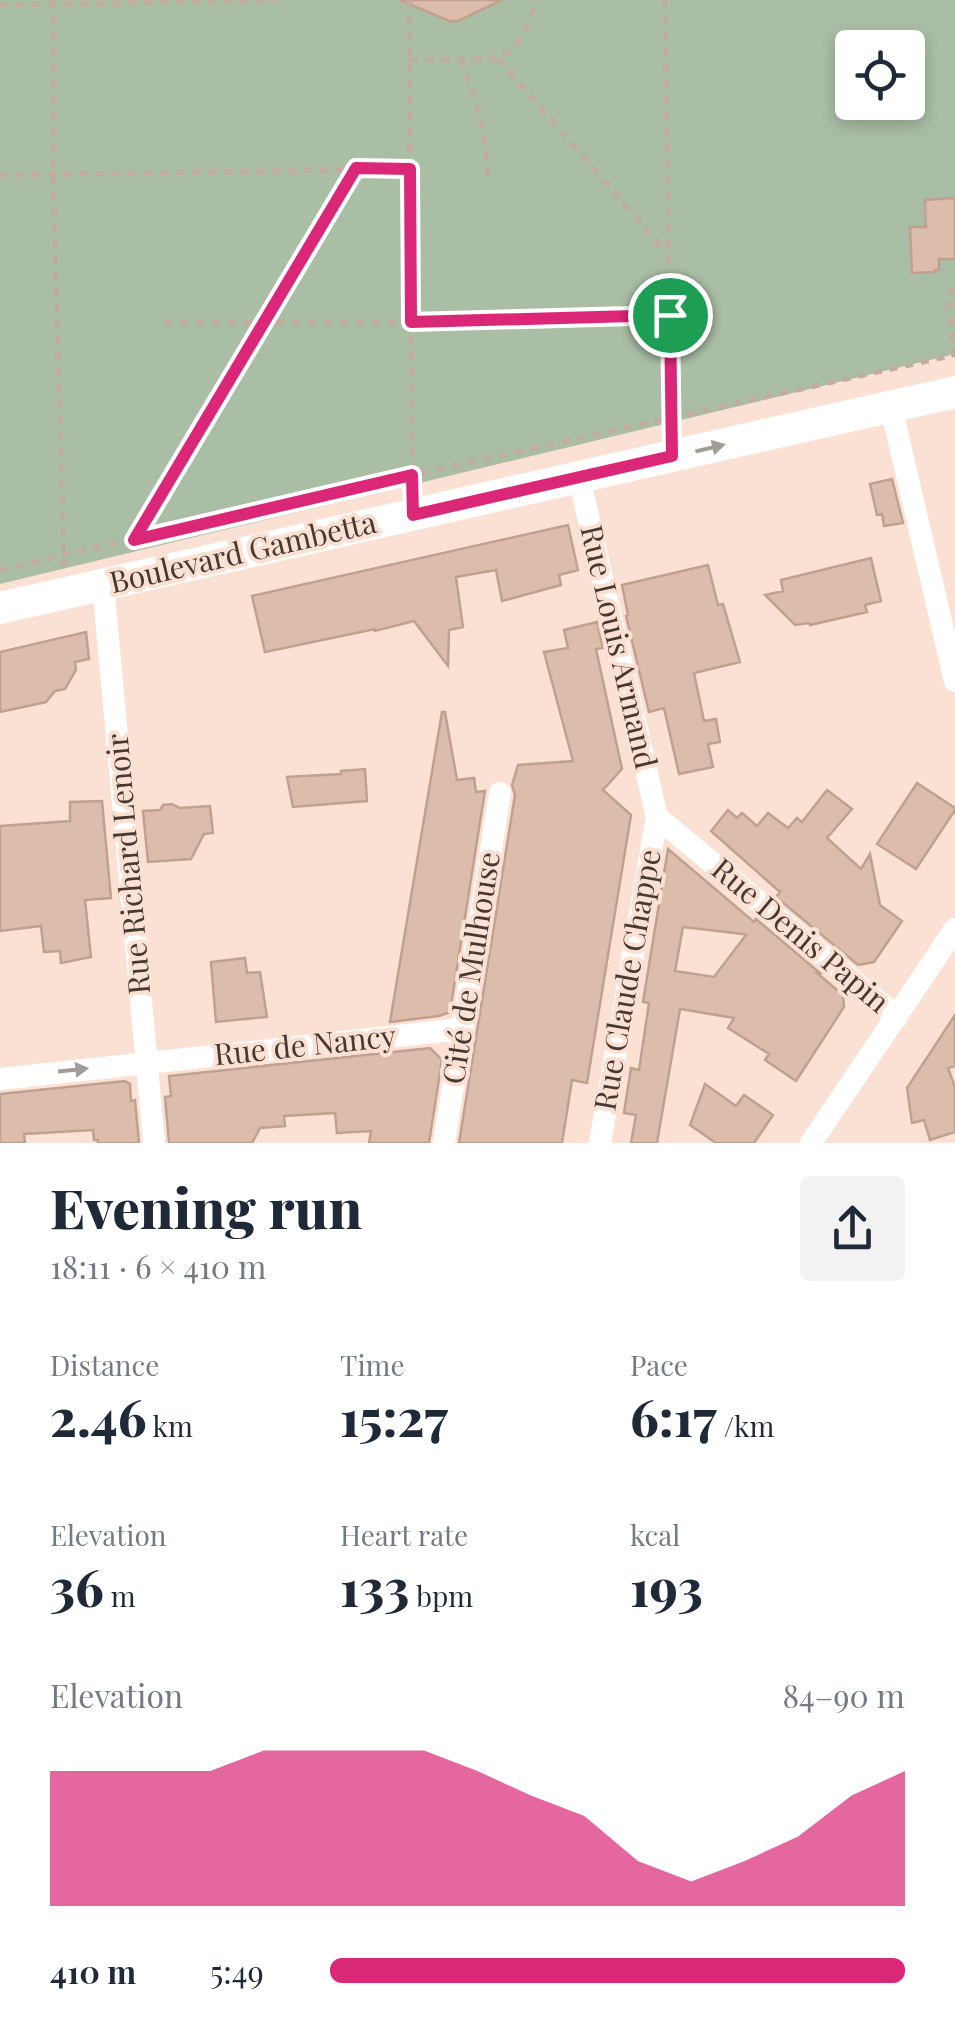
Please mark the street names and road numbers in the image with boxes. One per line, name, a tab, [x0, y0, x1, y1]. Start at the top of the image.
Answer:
street label: Boulevard Gambetta	[105, 501, 380, 601]
street label: Rue Louis Armand	[572, 521, 667, 772]
street label: Rue Richard Lenoir	[96, 732, 158, 996]
street label: Rue Claude Chappe	[583, 846, 669, 1113]
street label: Rue Denis Papin	[704, 848, 899, 1021]
street label: Cité de Mulhouse	[432, 849, 508, 1087]
street label: Rue de Nancy	[212, 1015, 398, 1073]

